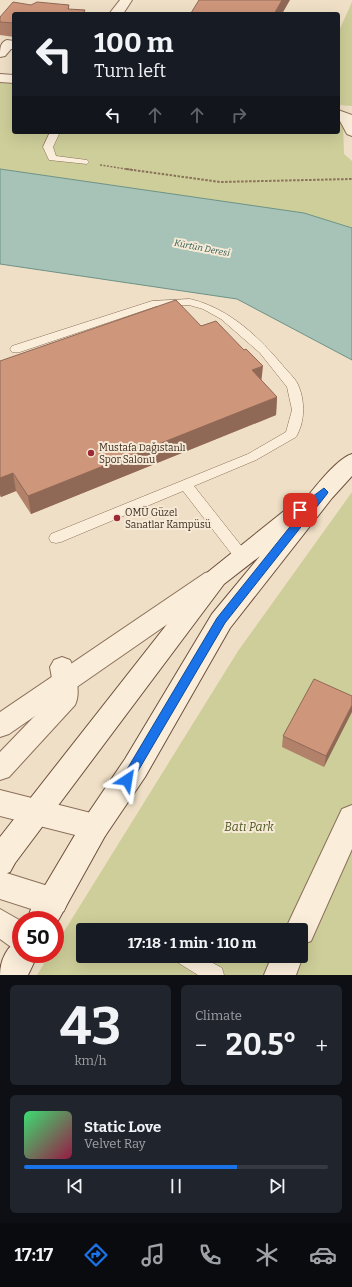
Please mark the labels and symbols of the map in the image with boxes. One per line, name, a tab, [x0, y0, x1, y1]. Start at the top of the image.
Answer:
water label: Kürtün Deresi	[173, 238, 231, 258]
place label: Mustafa Dağıstanlı Spor Salonu	[99, 441, 186, 466]
marker: Mustafa Dağıstanlı Spor Salonu	[86, 448, 96, 458]
pin	[283, 493, 317, 527]
place label: OMÜ Güzel Sanatlar Kampüsü	[125, 506, 211, 531]
marker: OMÜ Güzel Sanatlar Kampüsü	[112, 513, 122, 523]
position arrow	[106, 759, 148, 801]
park label: Batı Park	[224, 820, 274, 834]
speed limit sign: 50	[12, 911, 64, 963]

